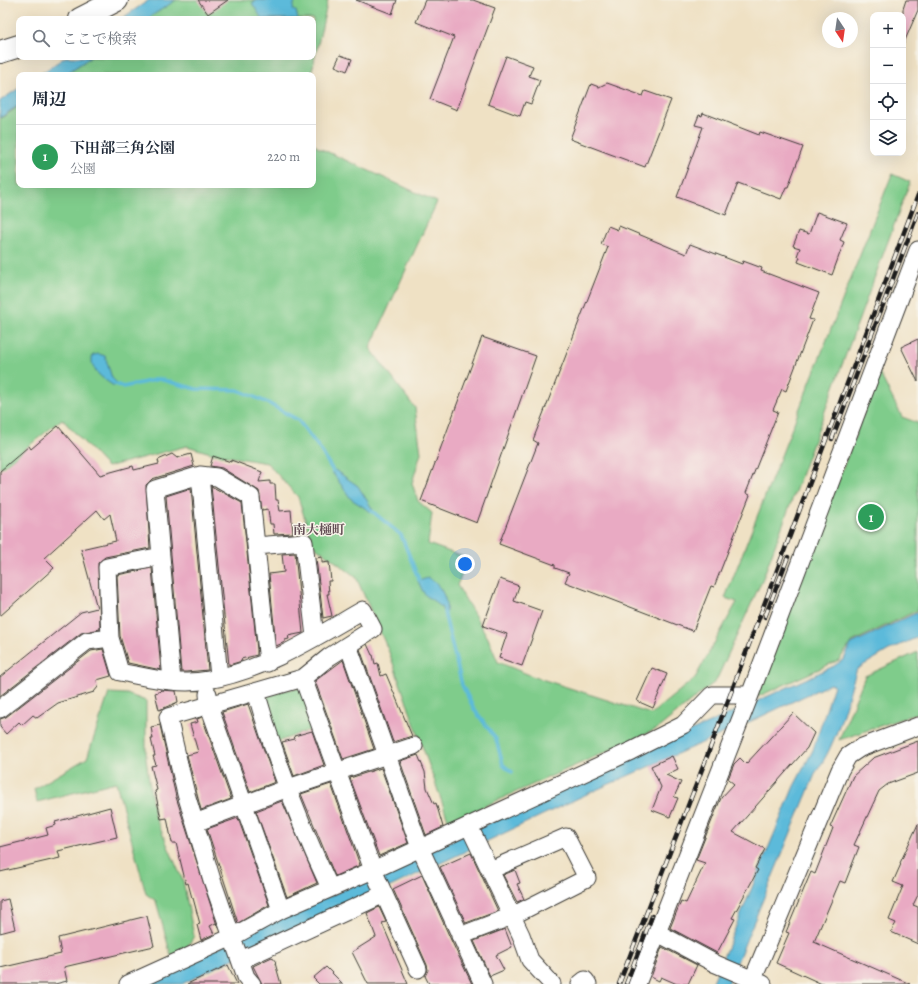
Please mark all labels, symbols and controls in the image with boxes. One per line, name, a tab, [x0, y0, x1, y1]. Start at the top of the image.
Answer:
north arrow	[822, 12, 858, 48]
map controls	[870, 12, 906, 156]
button: +	[870, 12, 906, 48]
search box	[16, 16, 316, 60]
icon: search	[30, 27, 52, 49]
text: ここで検索	[62, 29, 137, 49]
button: −	[870, 48, 906, 84]
button: locate	[870, 84, 906, 120]
text: 周辺	[32, 88, 66, 111]
button: layers	[870, 120, 906, 156]
text: 下田部三角公園	[70, 138, 175, 158]
text: 1	[43, 148, 47, 165]
text: 220 m	[267, 148, 300, 165]
text: 公園	[70, 160, 96, 177]
pin: 1	[858, 502, 884, 532]
district label: 南大樋町	[293, 521, 345, 538]
your location	[455, 554, 475, 574]

